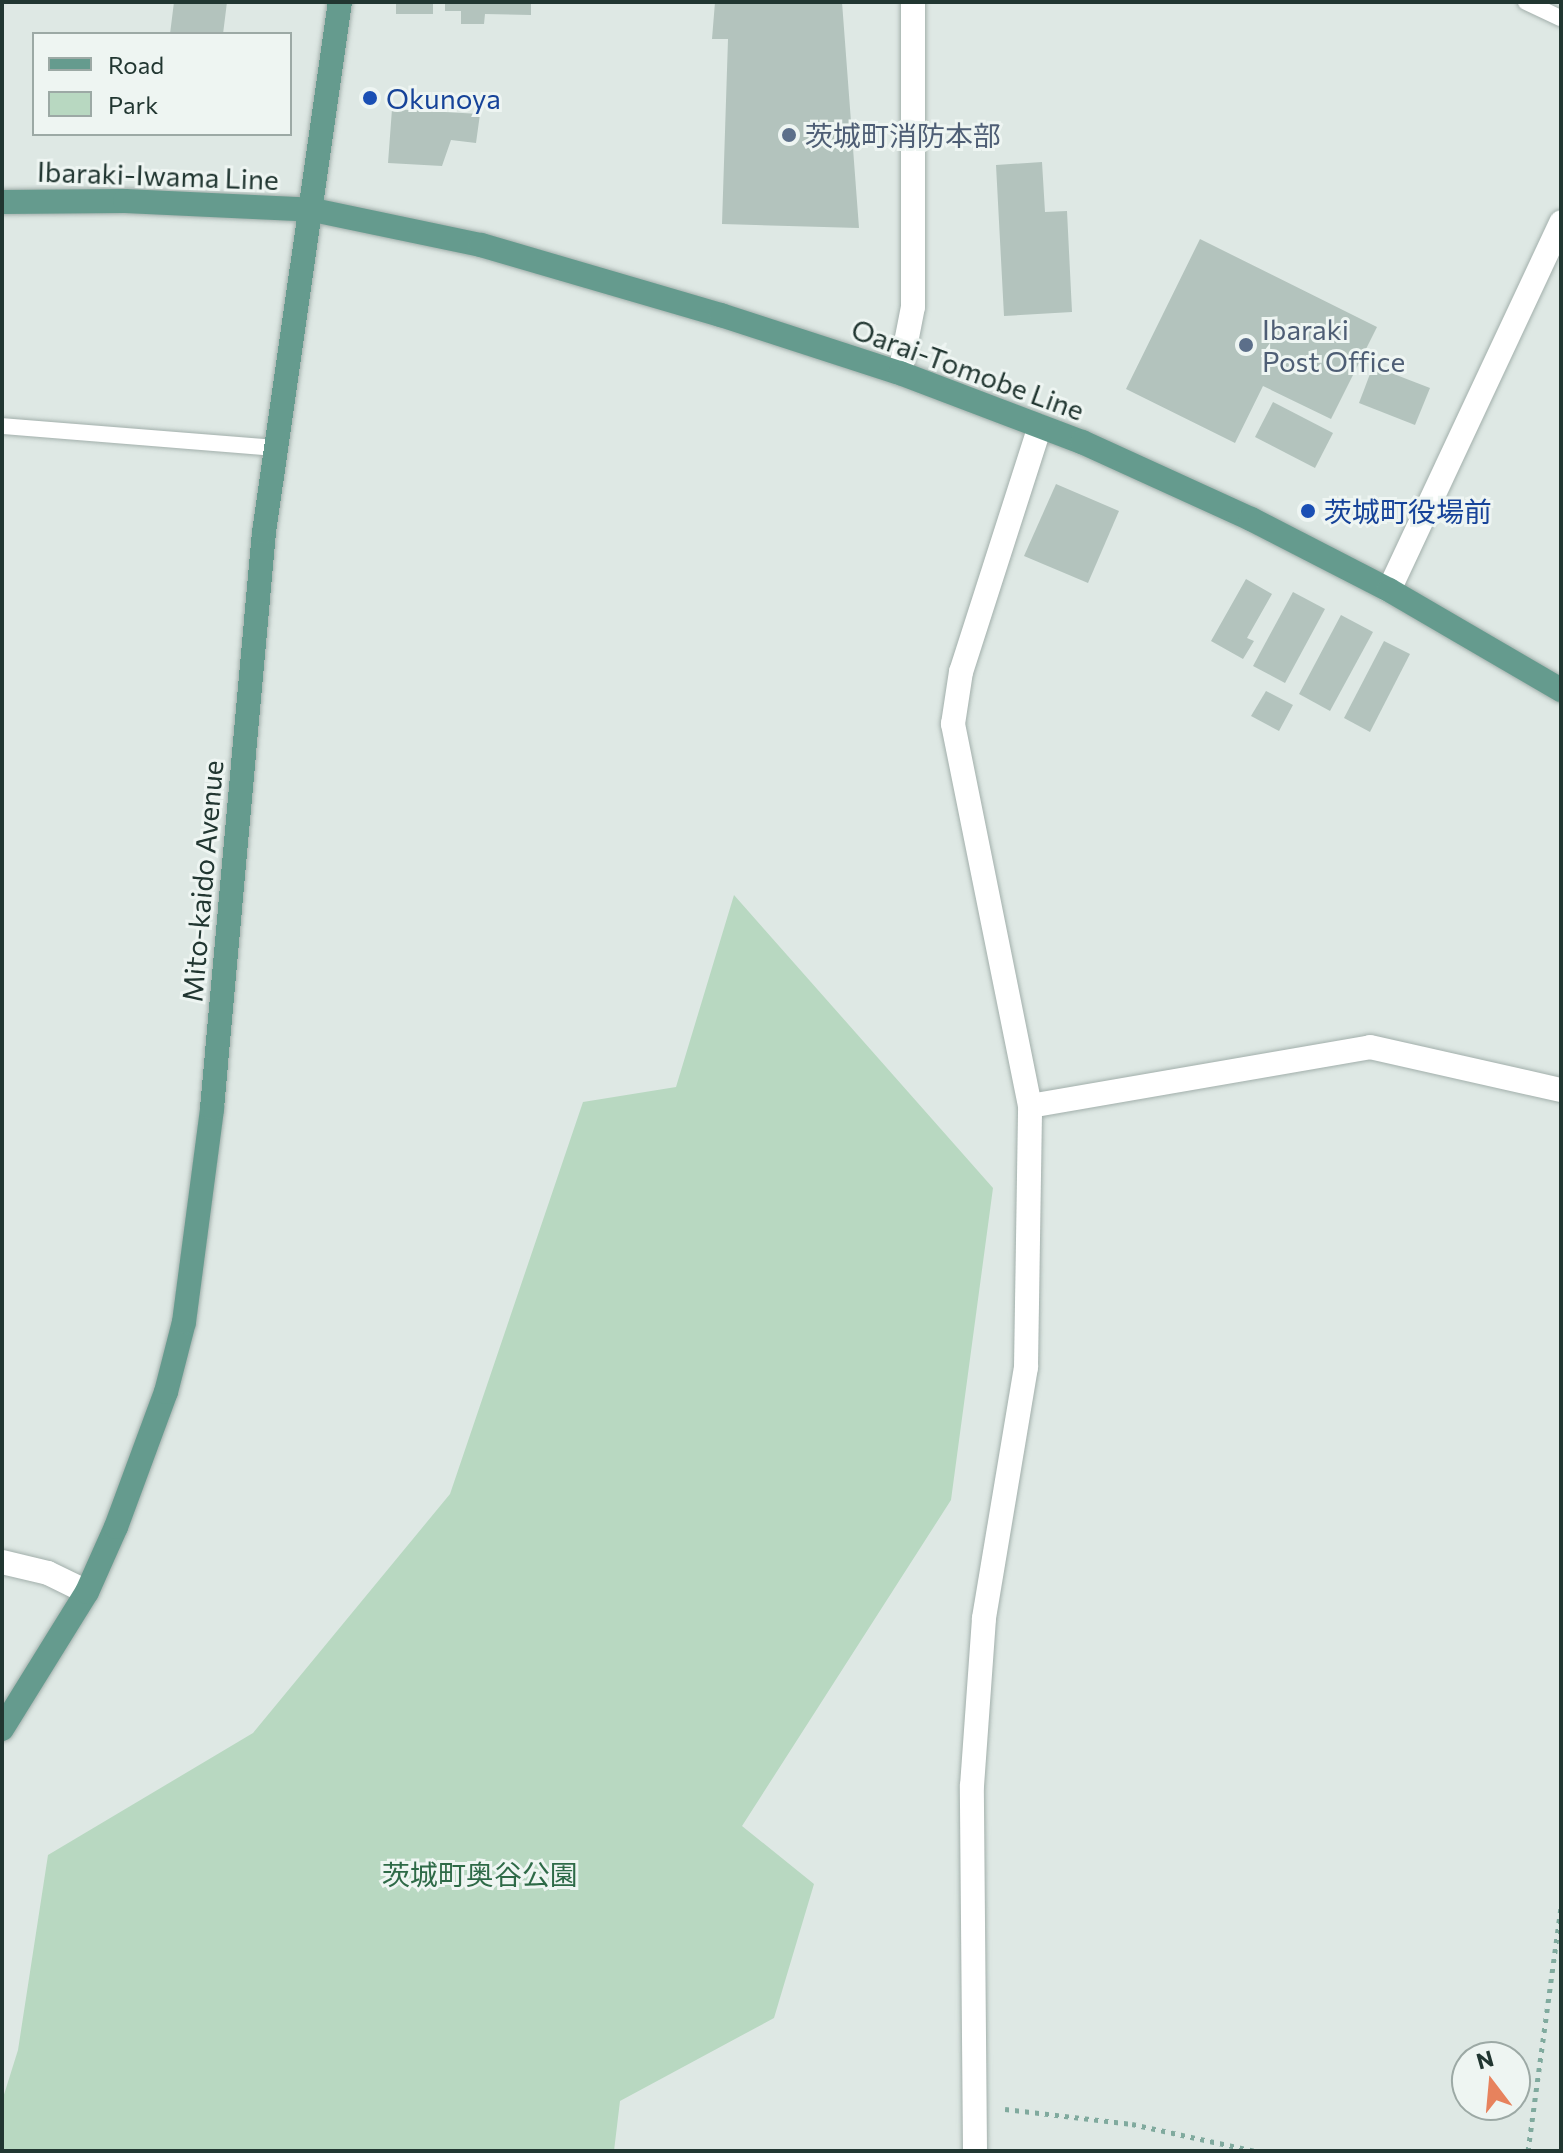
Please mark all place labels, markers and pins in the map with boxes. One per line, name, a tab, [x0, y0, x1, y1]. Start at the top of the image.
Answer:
place label: Okunoya	[386, 81, 501, 115]
marker: Okunoya	[361, 89, 379, 107]
place label: 茨城町消防本部	[805, 118, 1001, 152]
marker: 茨城町消防本部	[780, 126, 798, 144]
place label: Ibaraki Post Office	[1262, 312, 1405, 378]
marker: Ibaraki Post Office	[1237, 336, 1255, 354]
place label: 茨城町役場前	[1324, 494, 1492, 528]
marker: 茨城町役場前	[1299, 502, 1317, 520]

